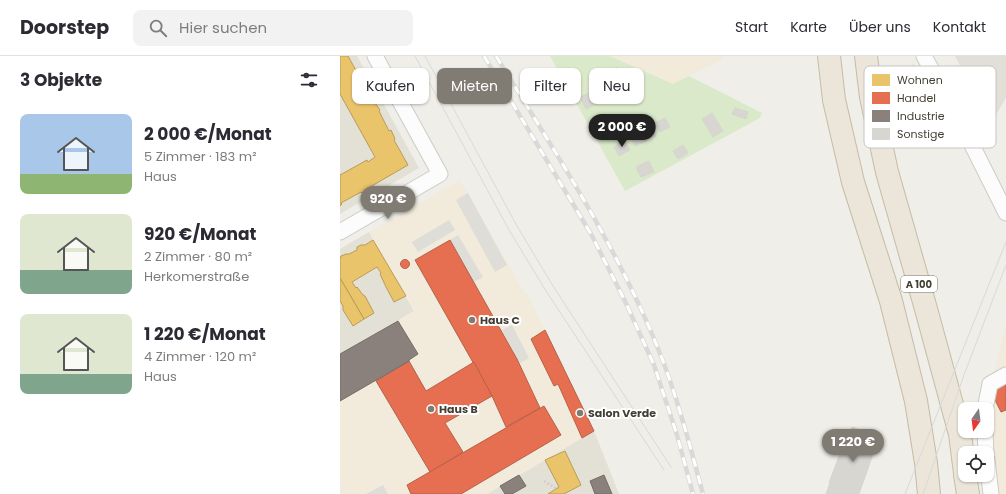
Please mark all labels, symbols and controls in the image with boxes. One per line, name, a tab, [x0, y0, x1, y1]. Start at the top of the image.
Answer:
search box	[133, 10, 413, 46]
text: Doorstep	[20, 14, 109, 41]
icon: search	[147, 17, 169, 39]
text: Hier suchen	[179, 17, 267, 38]
text: Start	[735, 17, 768, 37]
text: Karte	[790, 17, 827, 37]
text: Über uns	[849, 17, 911, 37]
text: Kontakt	[933, 17, 986, 37]
legend	[864, 66, 996, 148]
text: 3 Objekte	[20, 68, 102, 92]
chip: Kaufen	[352, 68, 429, 104]
chip: Mieten	[437, 68, 512, 104]
chip: Filter	[520, 68, 581, 104]
chip: Neu	[589, 68, 644, 104]
icon: filters	[298, 69, 320, 91]
text: Wohnen	[897, 72, 943, 88]
text: Handel	[897, 90, 936, 106]
text: Industrie	[897, 108, 945, 124]
pin: 2 000 €	[585, 114, 659, 148]
text: 2 000 €	[598, 117, 646, 136]
text: 2 000 €/Monat	[144, 122, 272, 146]
text: Sonstige	[897, 126, 944, 142]
icon: home	[52, 130, 100, 178]
text: 5 Zimmer · 183 m²	[144, 147, 256, 166]
text: Haus	[144, 167, 177, 186]
pin: 920 €	[360, 186, 416, 220]
text: 920 €	[370, 189, 407, 208]
text: 920 €/Monat	[144, 222, 256, 246]
icon: home	[52, 230, 100, 278]
text: 2 Zimmer · 80 m²	[144, 247, 252, 266]
text: Herkomerstraße	[144, 267, 249, 286]
road number: A 100	[901, 276, 937, 292]
place label: Haus C	[480, 312, 520, 328]
marker: Haus C	[467, 315, 477, 325]
text: 1 220 €/Monat	[144, 322, 266, 346]
icon: home	[52, 330, 100, 378]
text: 4 Zimmer · 120 m²	[144, 347, 256, 366]
text: Haus	[144, 367, 177, 386]
place label: Haus B	[439, 401, 478, 417]
north arrow	[958, 402, 994, 438]
map controls	[958, 402, 994, 482]
marker: Haus B	[426, 404, 436, 414]
place label: Salon Verde	[588, 405, 656, 421]
marker: Salon Verde	[575, 408, 585, 418]
pin: 1 220 €	[816, 429, 890, 463]
text: 1 220 €	[831, 432, 875, 451]
button: locate	[958, 446, 994, 482]

